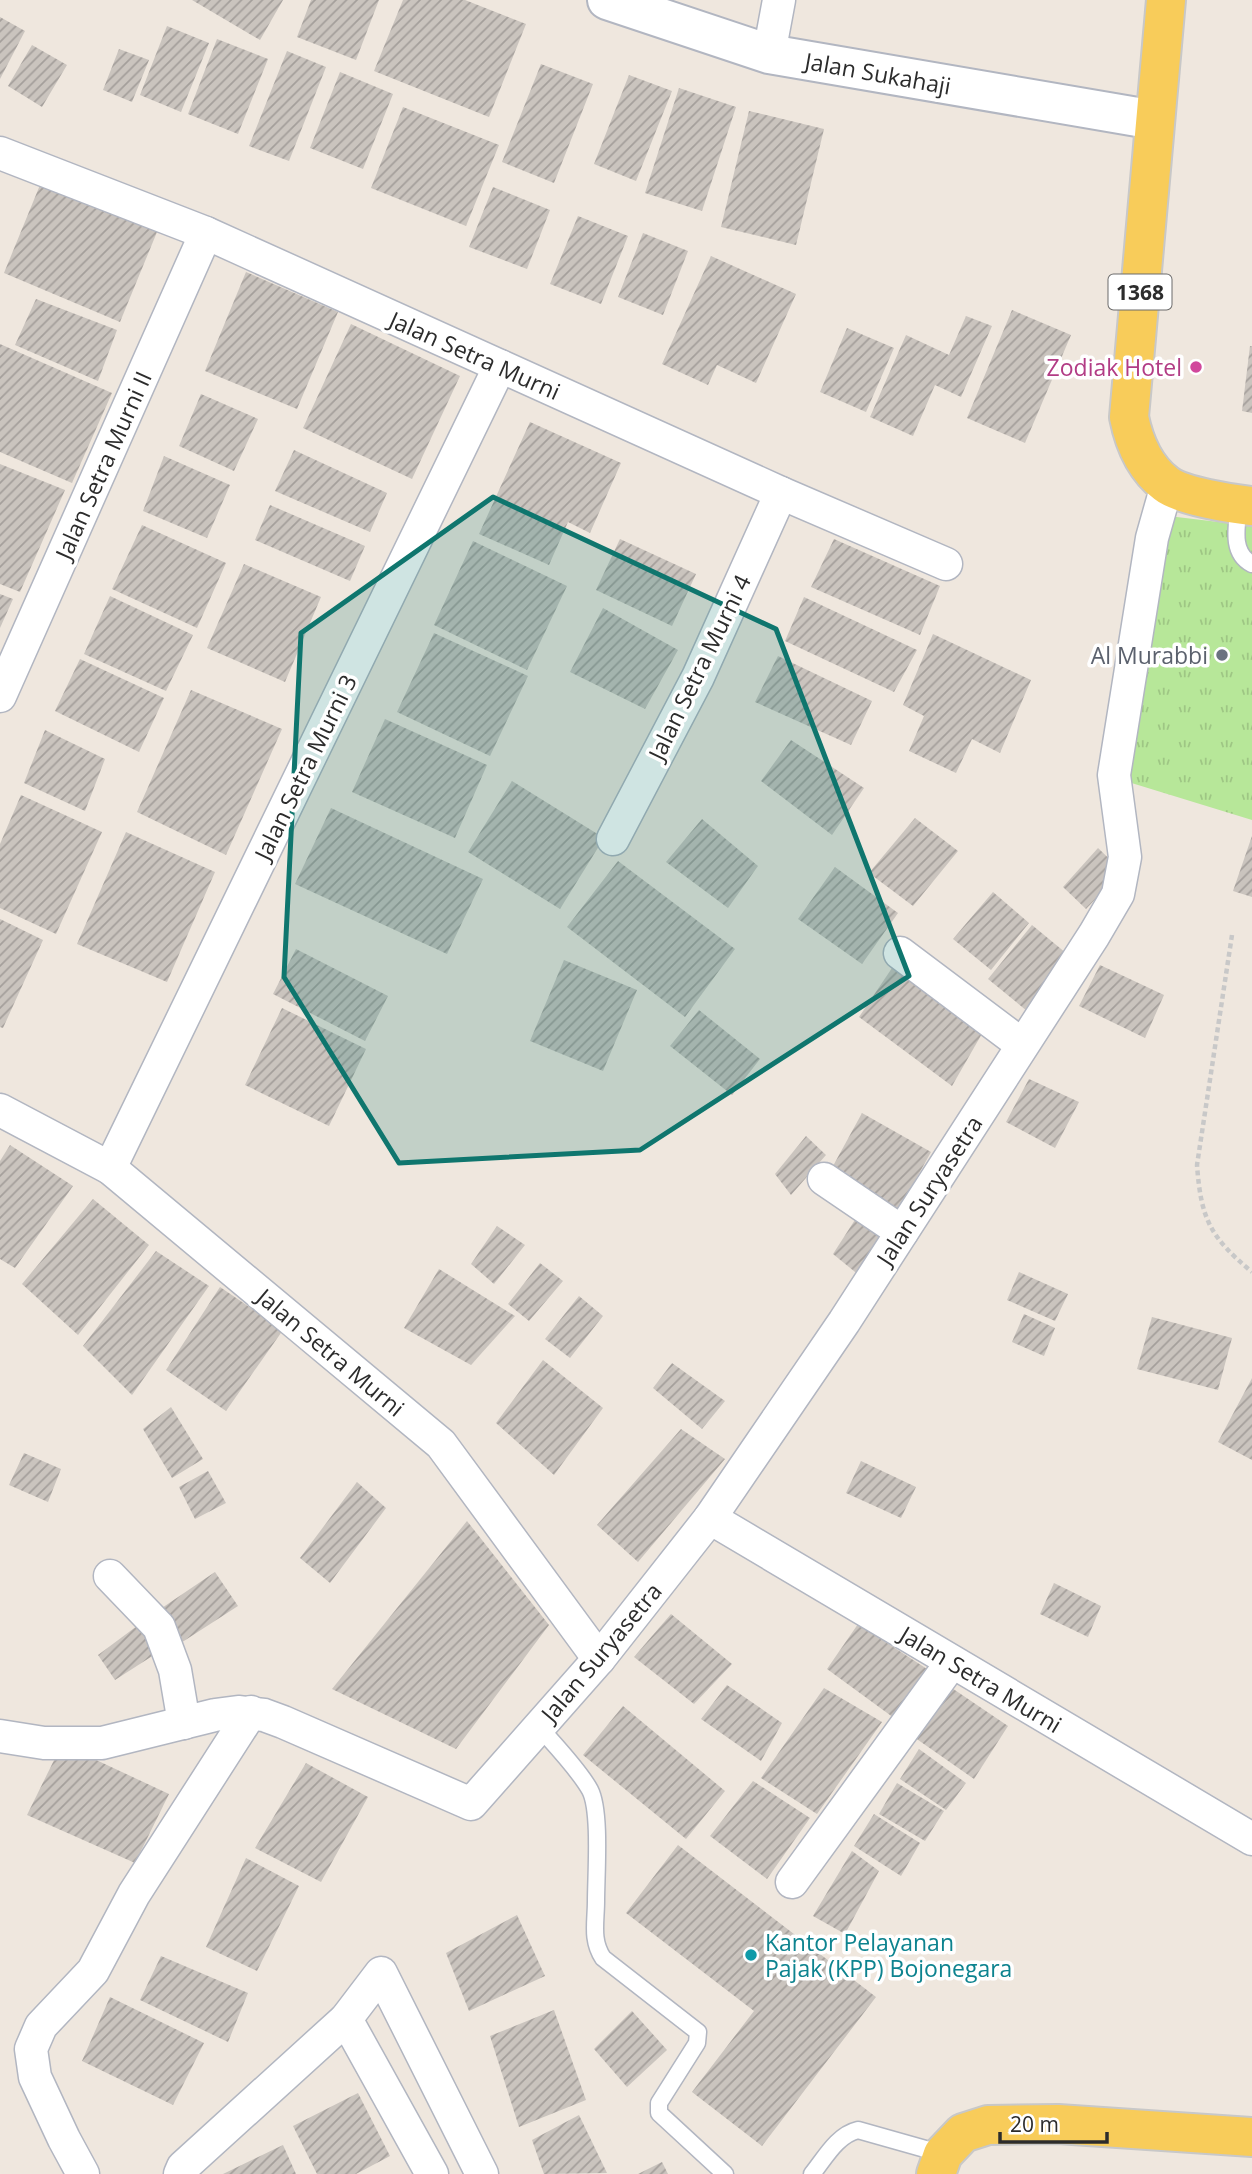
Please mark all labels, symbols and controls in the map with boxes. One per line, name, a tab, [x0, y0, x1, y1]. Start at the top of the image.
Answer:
street label: Jalan Sukahaji	[801, 44, 954, 102]
road number: 1368	[1108, 274, 1172, 310]
street label: Jalan Setra Murni	[383, 302, 565, 407]
place label: Zodiak Hotel	[1047, 351, 1182, 383]
marker: Zodiak Hotel	[1188, 359, 1204, 375]
street label: Jalan Setra Murni II	[46, 366, 159, 566]
street label: Jalan Setra Murni 4	[639, 569, 758, 767]
place label: Al Murabbi	[1091, 639, 1208, 671]
marker: Al Murabbi	[1214, 647, 1230, 663]
street label: Jalan Setra Murni 3	[245, 669, 364, 867]
street label: Jalan Suryasetra	[868, 1109, 989, 1273]
street label: Jalan Setra Murni	[249, 1279, 412, 1423]
street label: Jalan Suryasetra	[532, 1576, 669, 1730]
street label: Jalan Setra Murni	[892, 1617, 1068, 1740]
place label: Kantor Pelayanan Pajak (KPP) Bojonegara	[765, 1926, 1012, 1984]
marker: Kantor Pelayanan Pajak (KPP) Bojonegara	[743, 1947, 759, 1963]
scale bar	[1000, 2100, 1107, 2144]
text: 20 m	[1010, 2110, 1059, 2138]

